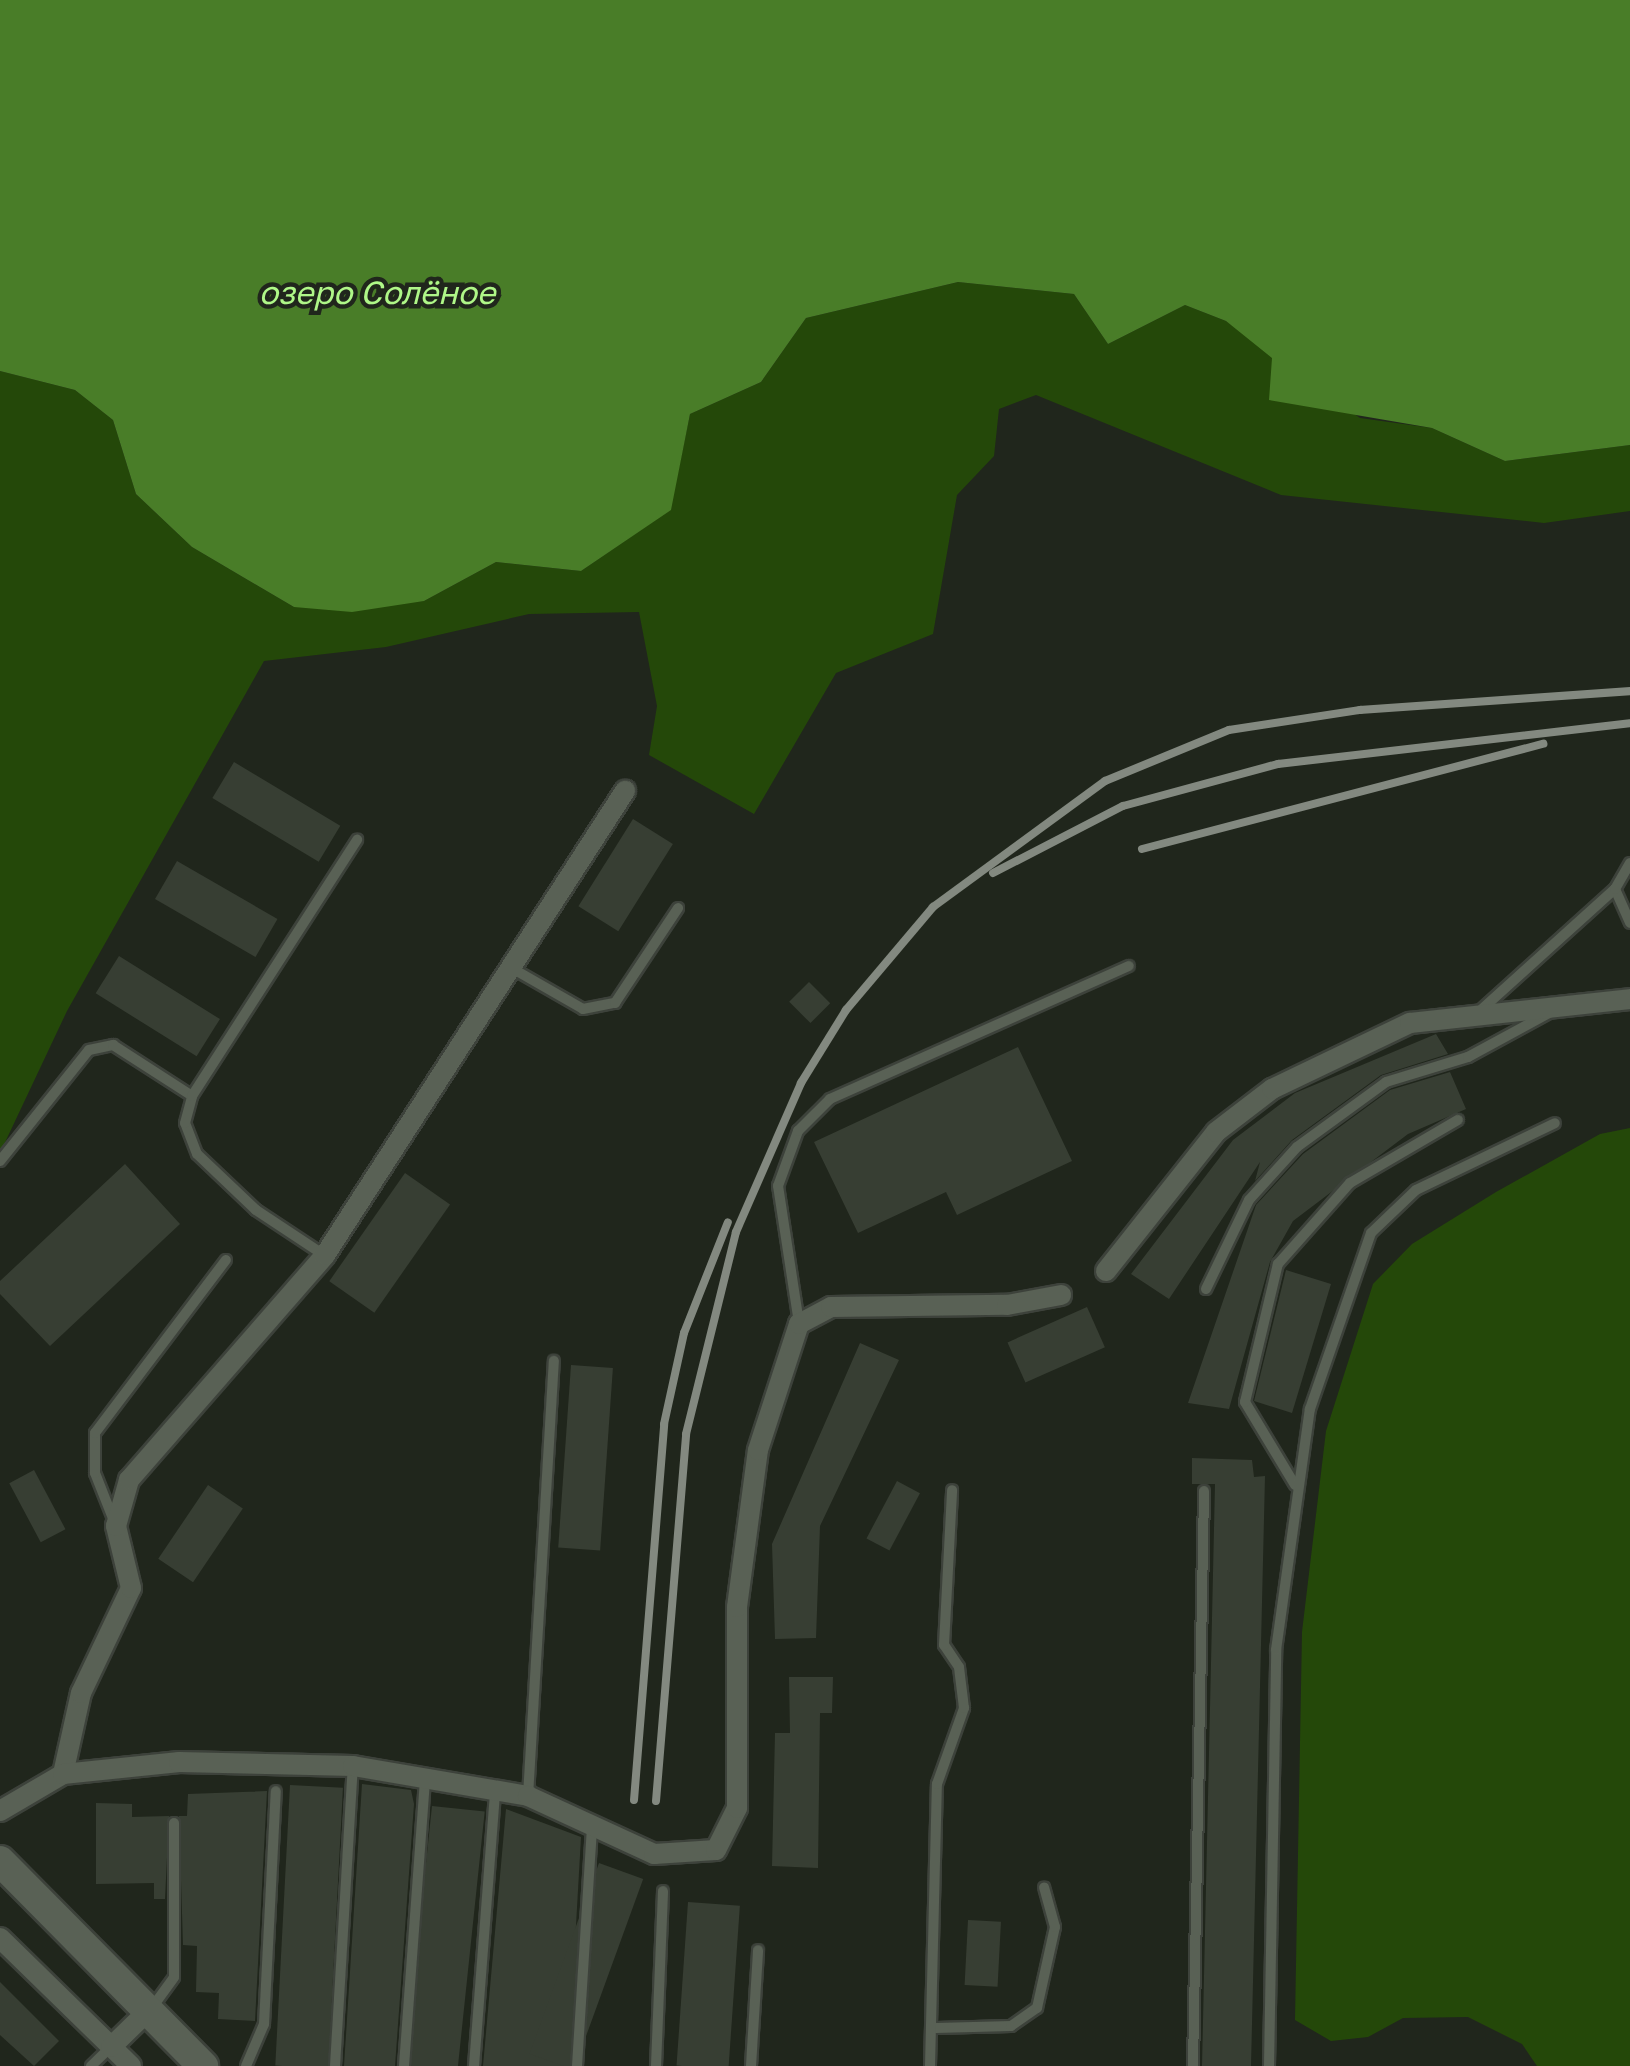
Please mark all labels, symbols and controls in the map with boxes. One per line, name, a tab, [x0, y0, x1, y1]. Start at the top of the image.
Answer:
water label: озеро Солёное	[259, 273, 495, 311]

